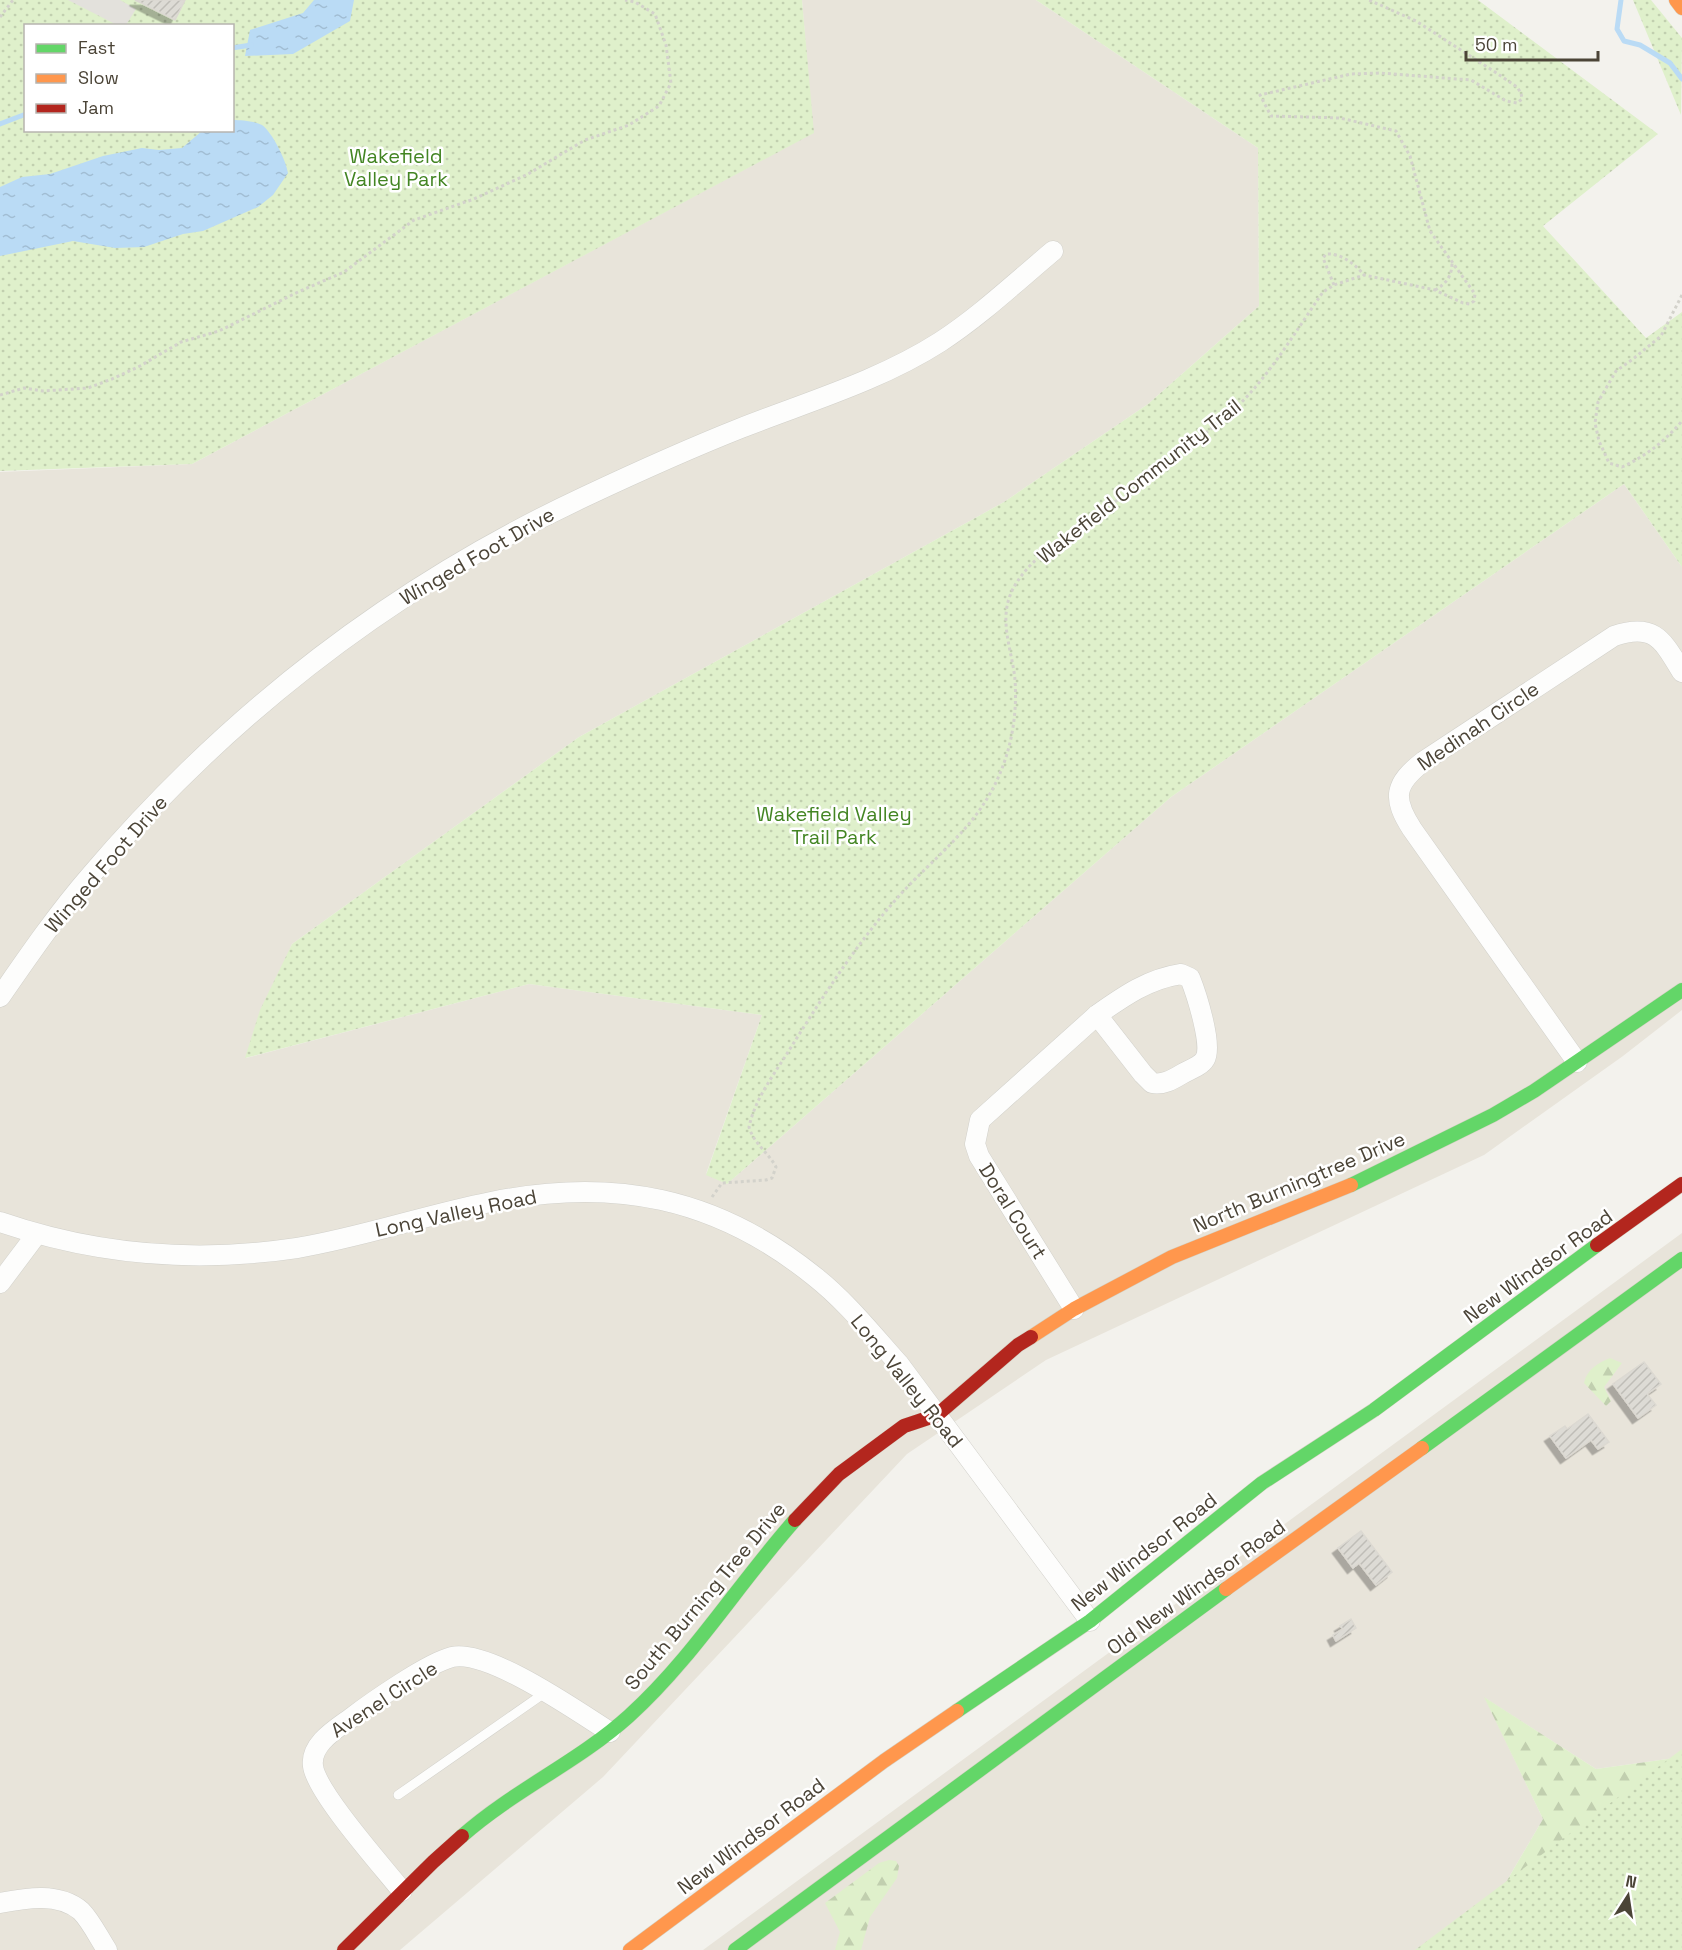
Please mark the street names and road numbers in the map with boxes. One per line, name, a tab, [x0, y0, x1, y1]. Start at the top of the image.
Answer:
street label: Wakefield Community Trail	[1032, 393, 1246, 569]
street label: Winged Foot Drive	[395, 501, 559, 611]
street label: Medinah Circle	[1412, 676, 1544, 776]
street label: Winged Foot Drive	[39, 790, 173, 938]
street label: North Burningtree Drive	[1189, 1125, 1409, 1239]
street label: Doral Court	[973, 1158, 1053, 1264]
street label: Long Valley Road	[373, 1183, 539, 1243]
street label: New Windsor Road	[1458, 1203, 1618, 1329]
street label: Long Valley Road	[845, 1309, 969, 1453]
street label: New Windsor Road	[1066, 1487, 1222, 1617]
street label: South Burning Tree Drive	[619, 1497, 791, 1695]
street label: Old New Windsor Road	[1102, 1513, 1290, 1661]
street label: Avenel Circle	[326, 1655, 442, 1743]
street label: New Windsor Road	[672, 1772, 830, 1900]

